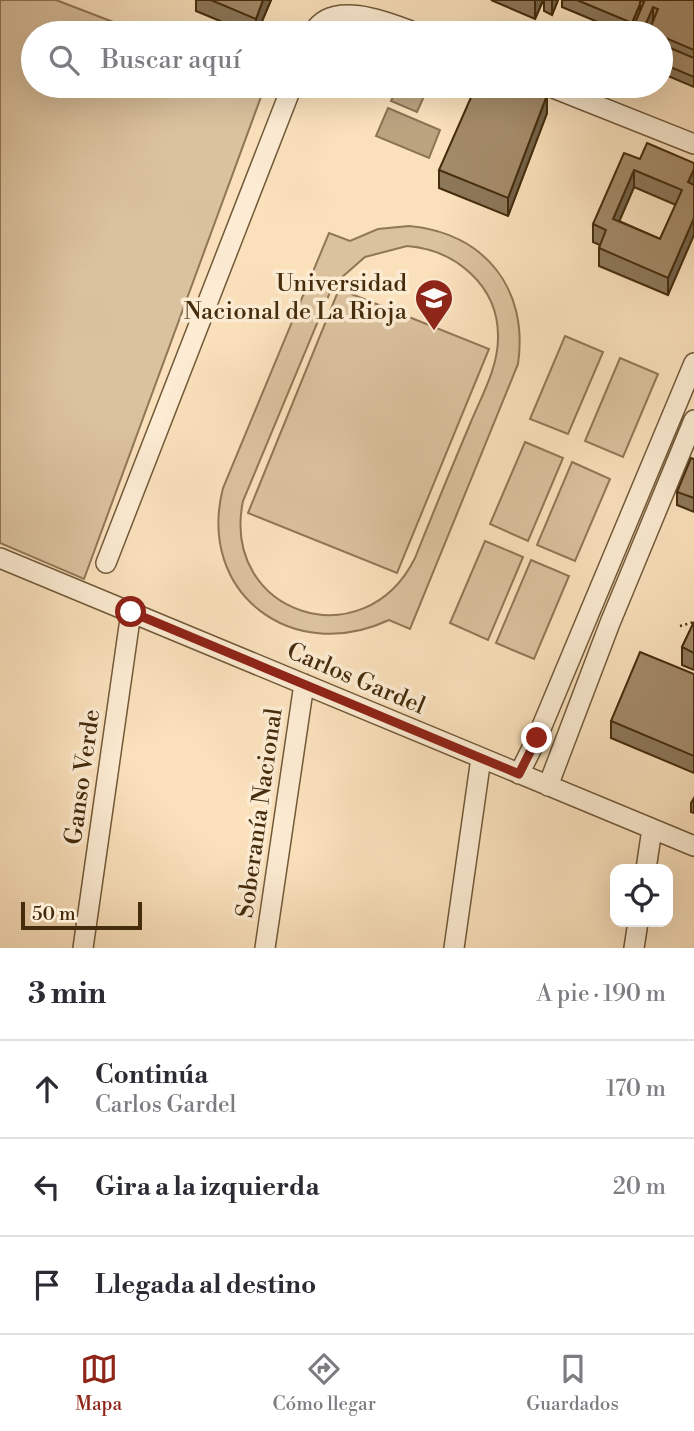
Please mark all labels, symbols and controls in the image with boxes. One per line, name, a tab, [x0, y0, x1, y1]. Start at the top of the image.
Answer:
search box	[21, 21, 673, 98]
icon: search	[45, 41, 83, 79]
text: Buscar aquí	[101, 44, 241, 76]
place label: Universidad Nacional de La Rioja	[184, 269, 408, 327]
school or university icon: Universidad Nacional de La Rioja	[413, 277, 455, 332]
route start	[115, 596, 146, 627]
street label: Carlos Gardel	[282, 636, 430, 722]
street label: Soberanía Nacional	[230, 706, 290, 920]
street label: Ganso Verde	[59, 707, 107, 847]
route end	[521, 722, 552, 753]
map controls	[610, 864, 673, 927]
button: locate	[610, 864, 673, 927]
scale bar	[21, 899, 142, 931]
text: 50 m	[32, 902, 76, 926]
text: 3 min	[28, 975, 106, 1013]
text: A pie · 190 m	[537, 980, 666, 1008]
text: Continúa	[95, 1059, 208, 1091]
icon: ahead	[28, 1070, 66, 1108]
text: 170 m	[606, 1075, 666, 1103]
text: Carlos Gardel	[95, 1091, 236, 1119]
icon: left	[28, 1168, 66, 1206]
text: Gira a la izquierda	[95, 1171, 319, 1203]
text: 20 m	[613, 1173, 666, 1201]
icon: arrive	[28, 1266, 66, 1304]
text: Llegada al destino	[95, 1269, 316, 1301]
tab: Mapa	[75, 1350, 122, 1416]
tab: Cómo llegar	[272, 1350, 376, 1416]
tab: Guardados	[526, 1350, 619, 1416]

